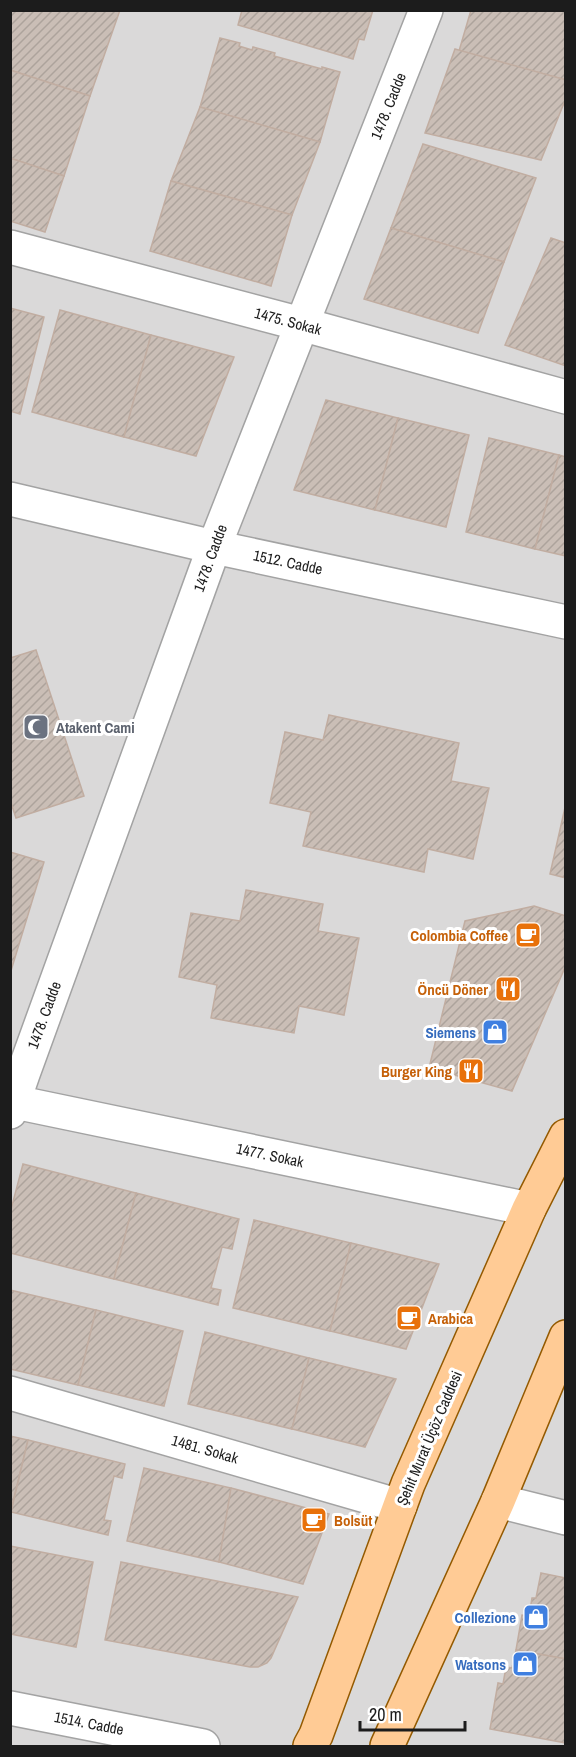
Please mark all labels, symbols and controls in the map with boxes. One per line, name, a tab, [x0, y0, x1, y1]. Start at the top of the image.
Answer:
street label: 1478. Cadde	[365, 69, 411, 143]
street label: 1475. Sokak	[252, 302, 325, 340]
street label: 1478. Cadde	[188, 521, 232, 595]
street label: 1512. Cadde	[251, 544, 325, 580]
mosque icon: Atakent Cami	[21, 712, 51, 742]
place label: Atakent Cami	[56, 717, 135, 738]
cafe icon: Colombia Coffee	[513, 920, 543, 950]
place label: Colombia Coffee	[410, 925, 508, 946]
restaurant icon: Öncü Döner	[493, 974, 523, 1004]
street label: 1478. Cadde	[22, 978, 66, 1052]
place label: Öncü Döner	[418, 979, 488, 1000]
shop icon: Siemens	[480, 1017, 510, 1047]
place label: Siemens	[425, 1022, 476, 1043]
restaurant icon: Burger King	[456, 1056, 486, 1086]
place label: Burger King	[381, 1061, 452, 1082]
street label: 1477. Sokak	[234, 1138, 306, 1173]
cafe icon: Arabica	[394, 1303, 424, 1333]
place label: Arabica	[428, 1308, 473, 1329]
street label: Şehit Murat Üçöz Caddesi	[391, 1367, 467, 1509]
street label: 1481. Sokak	[169, 1429, 242, 1469]
cafe icon: Bolsüt	[299, 1505, 329, 1535]
place label: Bolsüt	[334, 1510, 372, 1531]
shop icon: Collezione	[521, 1602, 551, 1632]
place label: Collezione	[454, 1607, 516, 1628]
shop icon: Watsons	[510, 1649, 540, 1679]
place label: Watsons	[455, 1654, 506, 1675]
scale bar	[360, 1694, 465, 1732]
text: 20 m	[369, 1702, 402, 1727]
street label: 1514. Cadde	[52, 1706, 126, 1740]

